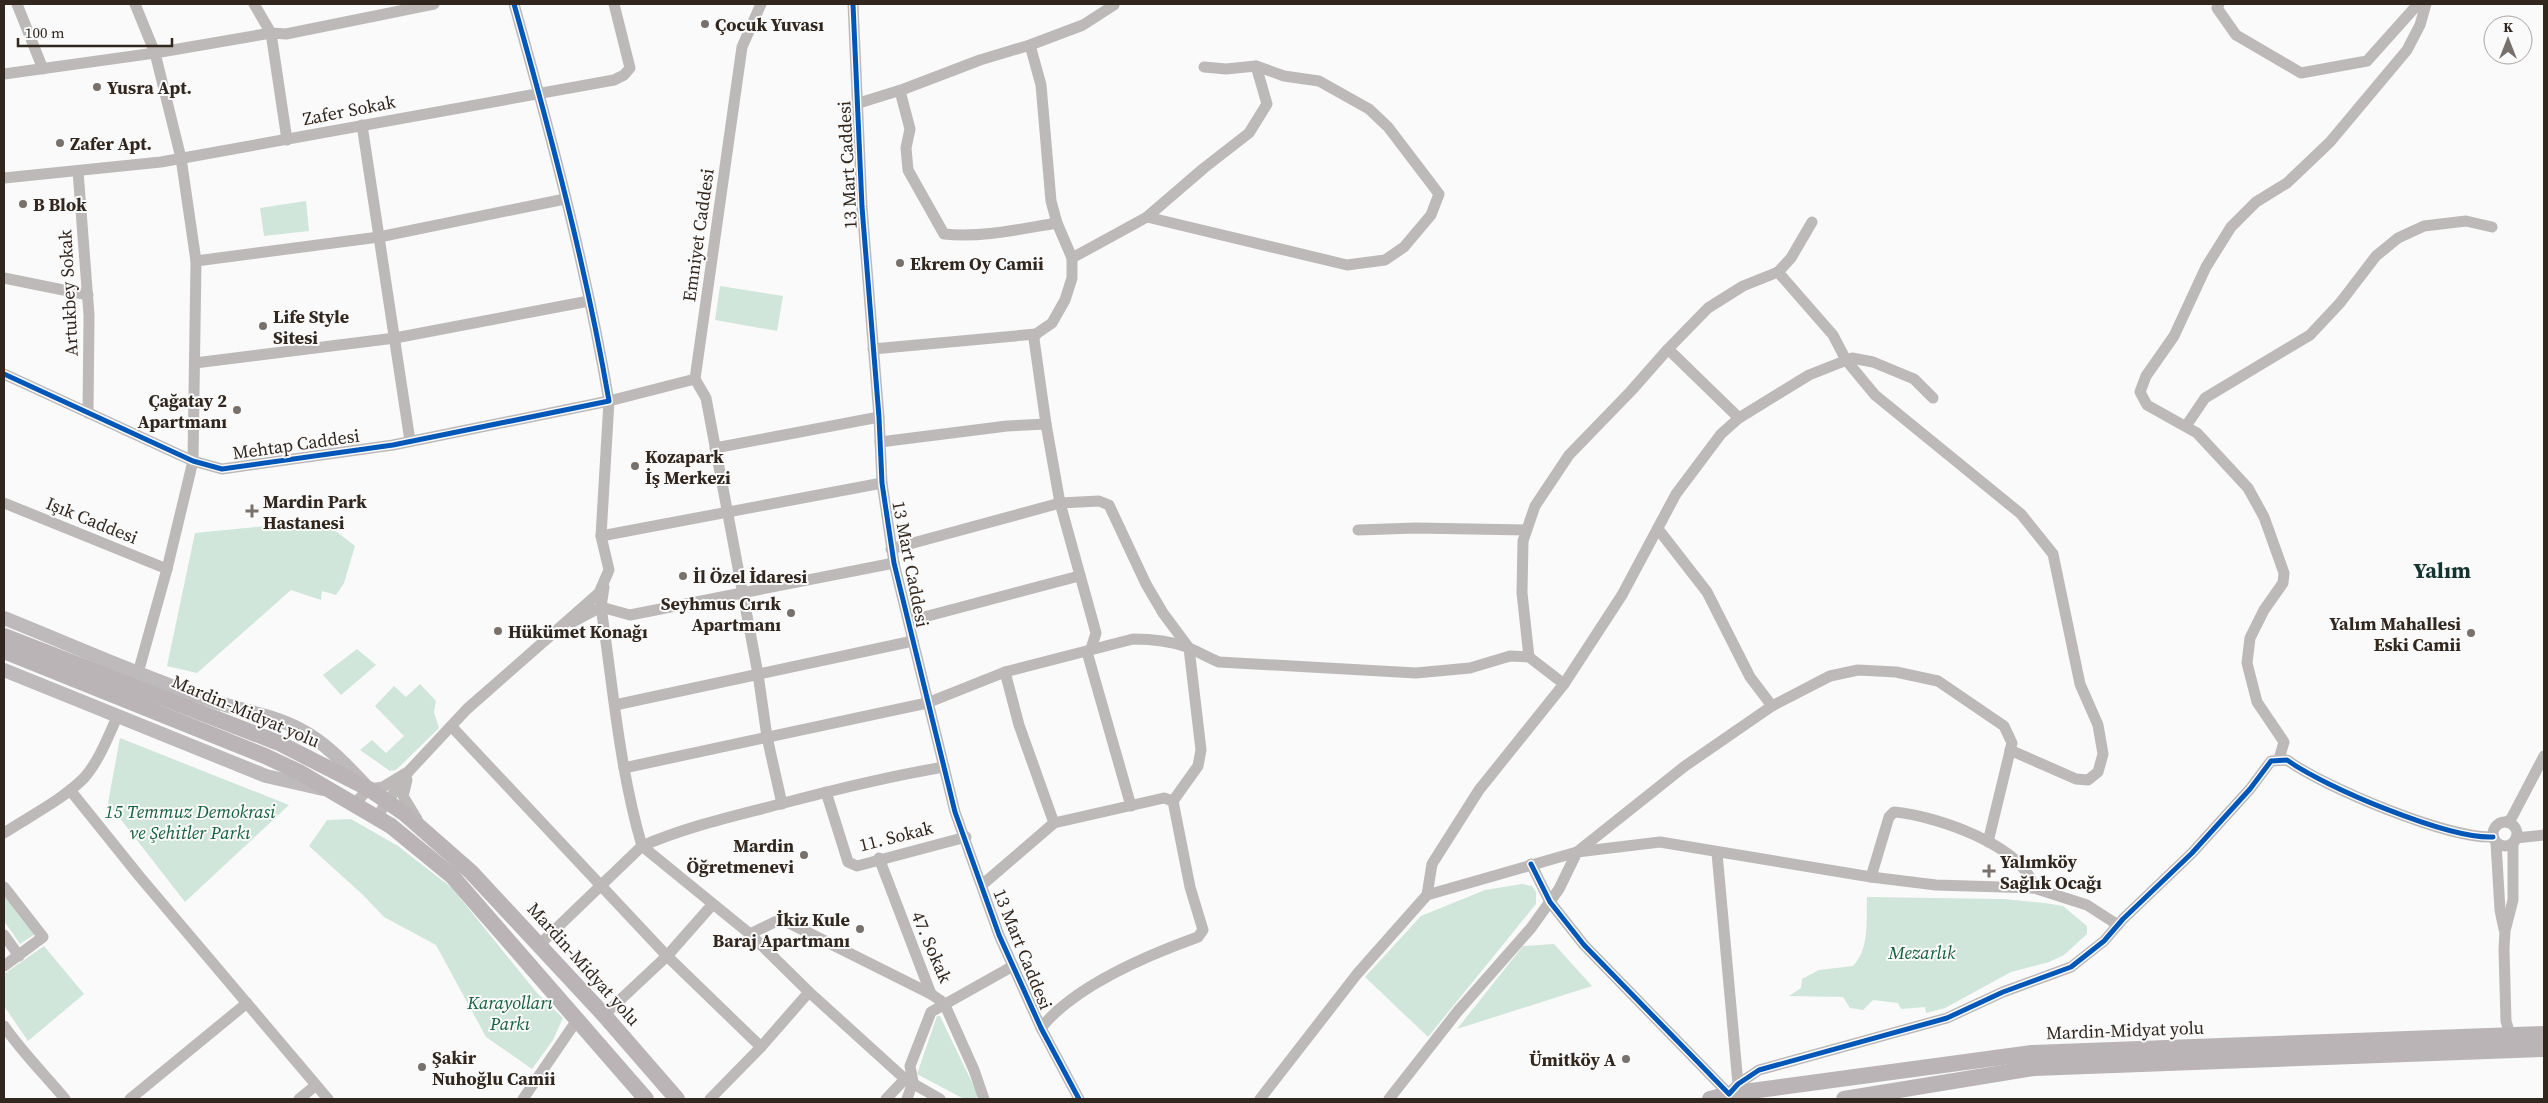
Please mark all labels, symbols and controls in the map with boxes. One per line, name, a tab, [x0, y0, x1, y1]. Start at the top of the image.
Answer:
place label: Çocuk Yuvası	[715, 12, 824, 37]
scale bar	[18, 15, 171, 47]
north arrow	[2483, 15, 2533, 65]
text: K	[2503, 17, 2513, 37]
marker: Çocuk Yuvası	[699, 18, 711, 30]
text: 100 m	[25, 22, 65, 43]
place label: Yusra Apt.	[107, 75, 192, 100]
marker: Yusra Apt.	[91, 81, 103, 93]
street label: Zafer Sokak	[301, 89, 398, 131]
street label: 13 Mart Caddesi	[831, 100, 863, 230]
place label: Zafer Apt.	[70, 131, 152, 156]
marker: Zafer Apt.	[54, 137, 66, 149]
street label: Emniyet Caddesi	[676, 167, 720, 303]
place label: B Blok	[33, 192, 87, 217]
marker: B Blok	[17, 198, 29, 210]
street label: Artukbey Sokak	[52, 229, 84, 357]
place label: Ekrem Oy Camii	[910, 251, 1044, 276]
marker: Ekrem Oy Camii	[894, 257, 906, 269]
place label: Life Style Sitesi	[273, 304, 349, 350]
marker: Life Style Sitesi	[257, 320, 269, 332]
place label: Çağatay 2 Apartmanı	[138, 388, 227, 434]
marker: Çağatay 2 Apartmanı	[231, 404, 243, 416]
street label: Mehtap Caddesi	[231, 423, 361, 465]
place label: Kozapark İş Merkezi	[645, 444, 731, 490]
marker: Kozapark İş Merkezi	[629, 460, 641, 472]
place label: Mardin Park Hastanesi	[263, 489, 367, 535]
street label: Işık Caddesi	[42, 490, 142, 550]
street label: 13 Mart Caddesi	[886, 499, 936, 629]
marker: Mardin Park Hastanesi	[245, 504, 259, 518]
district label: Yalım	[2413, 555, 2471, 585]
place label: İl Özel İdaresi	[693, 564, 807, 589]
marker: İl Özel İdaresi	[677, 570, 689, 582]
place label: Seyhmus Cırık Apartmanı	[661, 591, 781, 637]
marker: Seyhmus Cırık Apartmanı	[785, 607, 797, 619]
place label: Yalım Mahallesi Eski Camii	[2329, 611, 2461, 657]
place label: Hükümet Konağı	[508, 619, 648, 644]
marker: Hükümet Konağı	[492, 625, 504, 637]
marker: Yalım Mahallesi Eski Camii	[2465, 627, 2477, 639]
street label: Mardin-Midyat yolu	[168, 669, 324, 753]
park label: 15 Temmuz Demokrasi ve Şehitler Parkı	[105, 799, 276, 845]
street label: 11. Sokak	[856, 815, 936, 857]
place label: Mardin Öğretmenevi	[686, 833, 794, 879]
marker: Mardin Öğretmenevi	[798, 849, 810, 861]
place label: Yalımköy Sağlık Ocağı	[2000, 849, 2102, 895]
marker: Yalımköy Sağlık Ocağı	[1982, 864, 1996, 878]
street label: 13 Mart Caddesi	[987, 885, 1059, 1013]
street label: Mardin-Midyat yolu	[522, 897, 646, 1031]
place label: İkiz Kule Baraj Apartmanı	[712, 907, 850, 953]
street label: 47. Sokak	[906, 907, 958, 987]
marker: İkiz Kule Baraj Apartmanı	[854, 923, 866, 935]
park label: Mezarlık	[1887, 940, 1956, 965]
park label: Karayolları Parkı	[466, 990, 553, 1036]
street label: Mardin-Midyat yolu	[2045, 1015, 2205, 1045]
place label: Şakir Nuhoğlu Camii	[432, 1045, 556, 1091]
place label: Ümitköy A	[1529, 1047, 1616, 1072]
marker: Ümitköy A	[1620, 1053, 1632, 1065]
marker: Şakir Nuhoğlu Camii	[416, 1061, 428, 1073]

